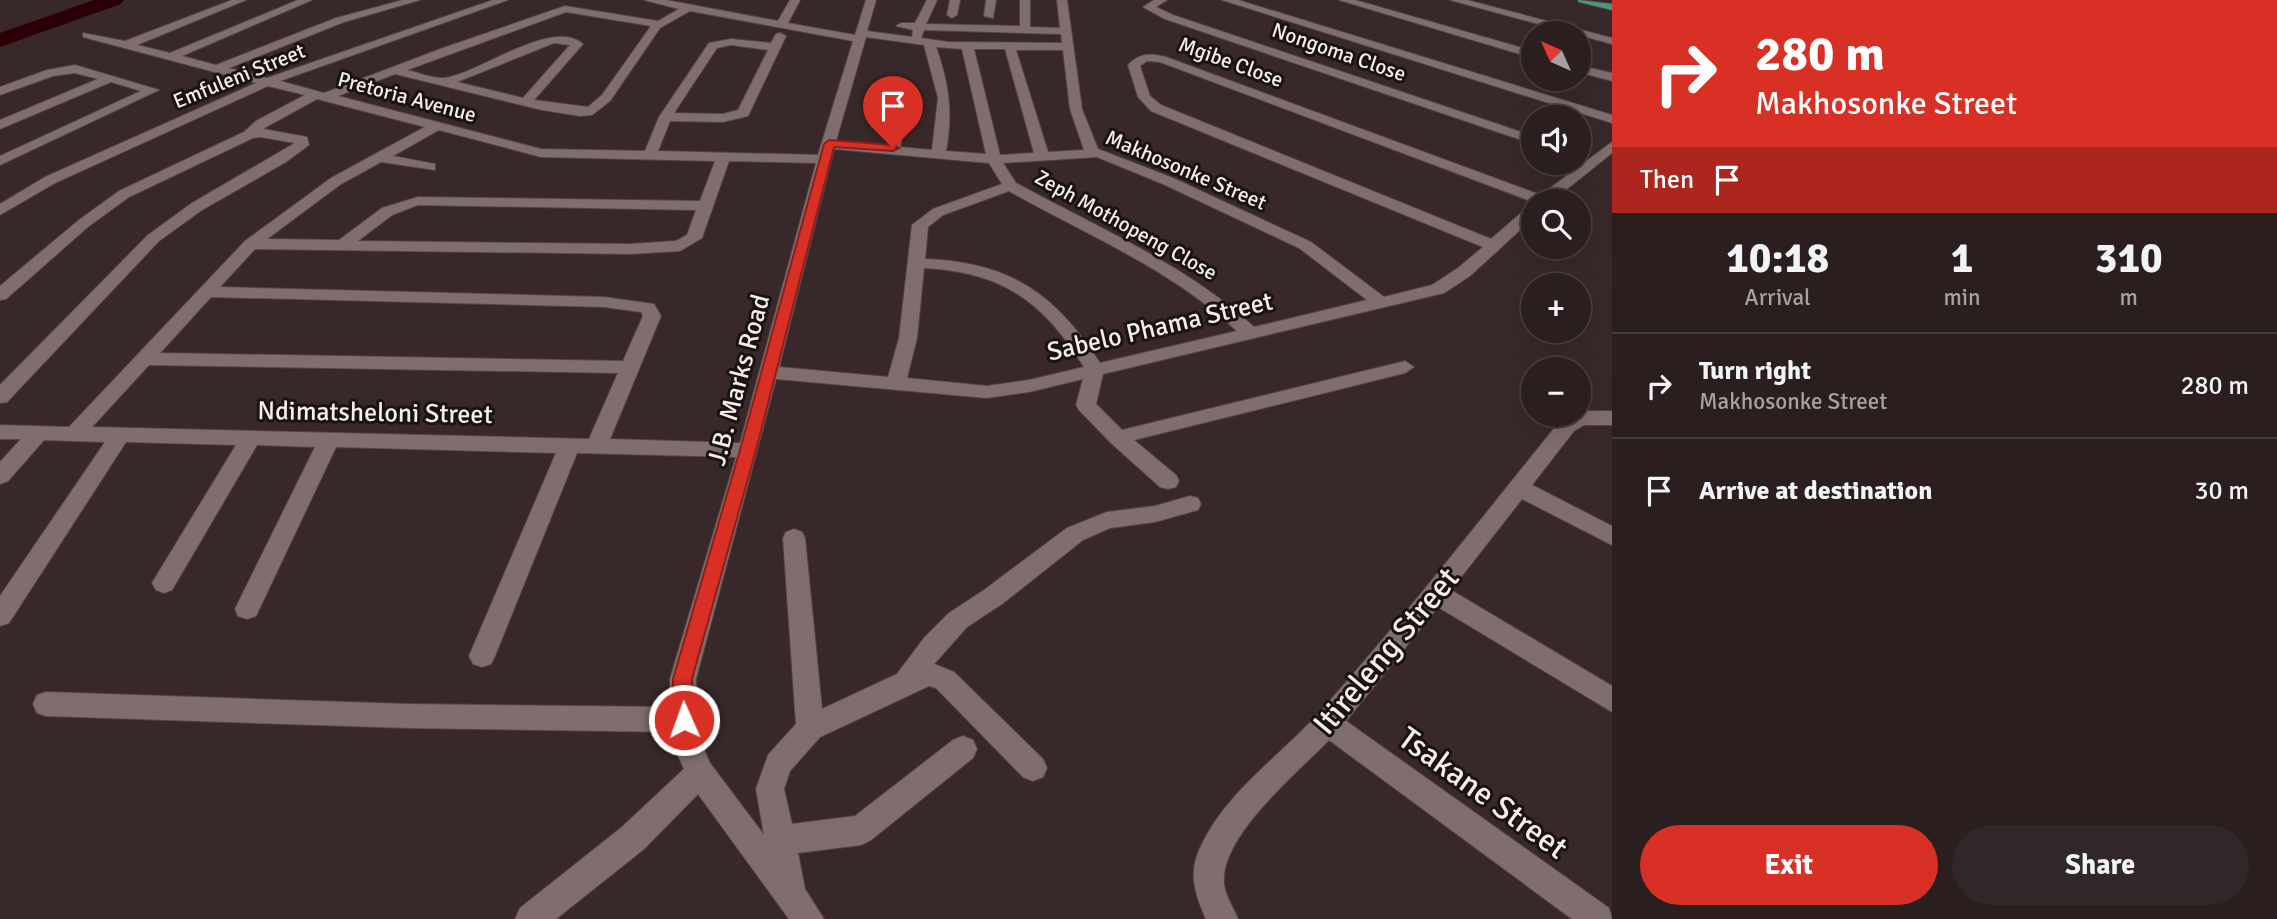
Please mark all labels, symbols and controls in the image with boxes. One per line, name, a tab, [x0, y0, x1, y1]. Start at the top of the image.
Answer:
street label: Nongoma Close	[1269, 17, 1409, 87]
north arrow	[1521, 21, 1591, 91]
map controls	[1521, 21, 1591, 427]
text: 280 m	[1755, 24, 1885, 84]
icon: right	[1640, 28, 1731, 119]
street label: Mgibe Close	[1175, 31, 1287, 93]
street label: Emfuleni Street	[169, 38, 309, 114]
street label: Pretoria Avenue	[335, 66, 479, 128]
pin	[863, 76, 923, 148]
text: Makhosonke Street	[1755, 84, 2017, 123]
icon: arrive	[874, 87, 912, 125]
button: sound	[1521, 105, 1591, 175]
street label: Makhosonke Street	[1102, 124, 1270, 216]
icon: arrive	[1708, 161, 1746, 199]
street label: Zeph Mothopeng Close	[1030, 164, 1222, 286]
text: Then	[1640, 164, 1694, 196]
button: search	[1521, 189, 1591, 259]
text: 10:18	[1726, 233, 1829, 284]
text: 1	[1951, 233, 1973, 284]
text: 310	[2095, 233, 2163, 284]
button: +	[1521, 273, 1591, 343]
text: Arrival	[1745, 283, 1811, 312]
text: min	[1943, 283, 1981, 312]
text: m	[2120, 283, 2138, 312]
street label: Sabelo Phama Street	[1044, 285, 1276, 369]
street label: J.B. Marks Road	[701, 291, 777, 469]
text: Turn right	[1699, 355, 1811, 387]
button: −	[1521, 357, 1591, 427]
icon: right	[1640, 367, 1678, 405]
text: 280 m	[2180, 370, 2249, 402]
text: Makhosonke Street	[1699, 387, 1887, 416]
street label: Ndimatsheloni Street	[257, 395, 493, 431]
icon: arrive	[1640, 472, 1678, 510]
text: Arrive at destination	[1699, 475, 1932, 507]
text: 30 m	[2194, 475, 2249, 507]
street label: Itireleng Street	[1305, 559, 1467, 743]
position arrow	[647, 683, 721, 757]
street label: Tsakane Street	[1391, 719, 1575, 867]
button: Exit	[1640, 825, 1938, 905]
button: Share	[1952, 825, 2249, 905]

